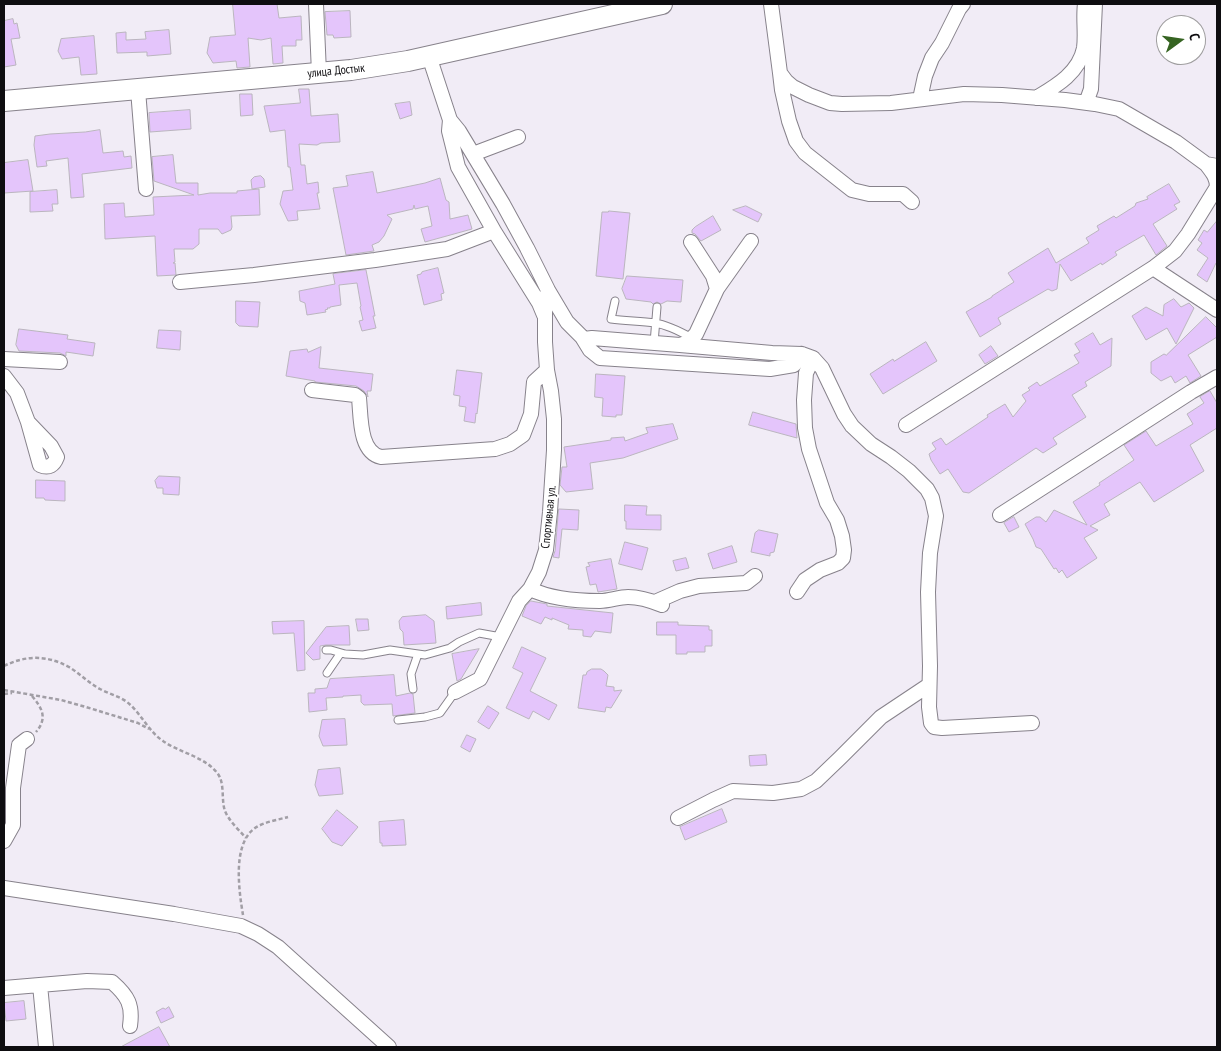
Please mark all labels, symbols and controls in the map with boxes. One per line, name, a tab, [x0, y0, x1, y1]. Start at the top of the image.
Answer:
north arrow	[1156, 15, 1206, 65]
text: С	[1185, 31, 1204, 42]
street label: улица Достык	[307, 61, 365, 81]
street label: Спортивная ул.	[539, 485, 559, 549]

